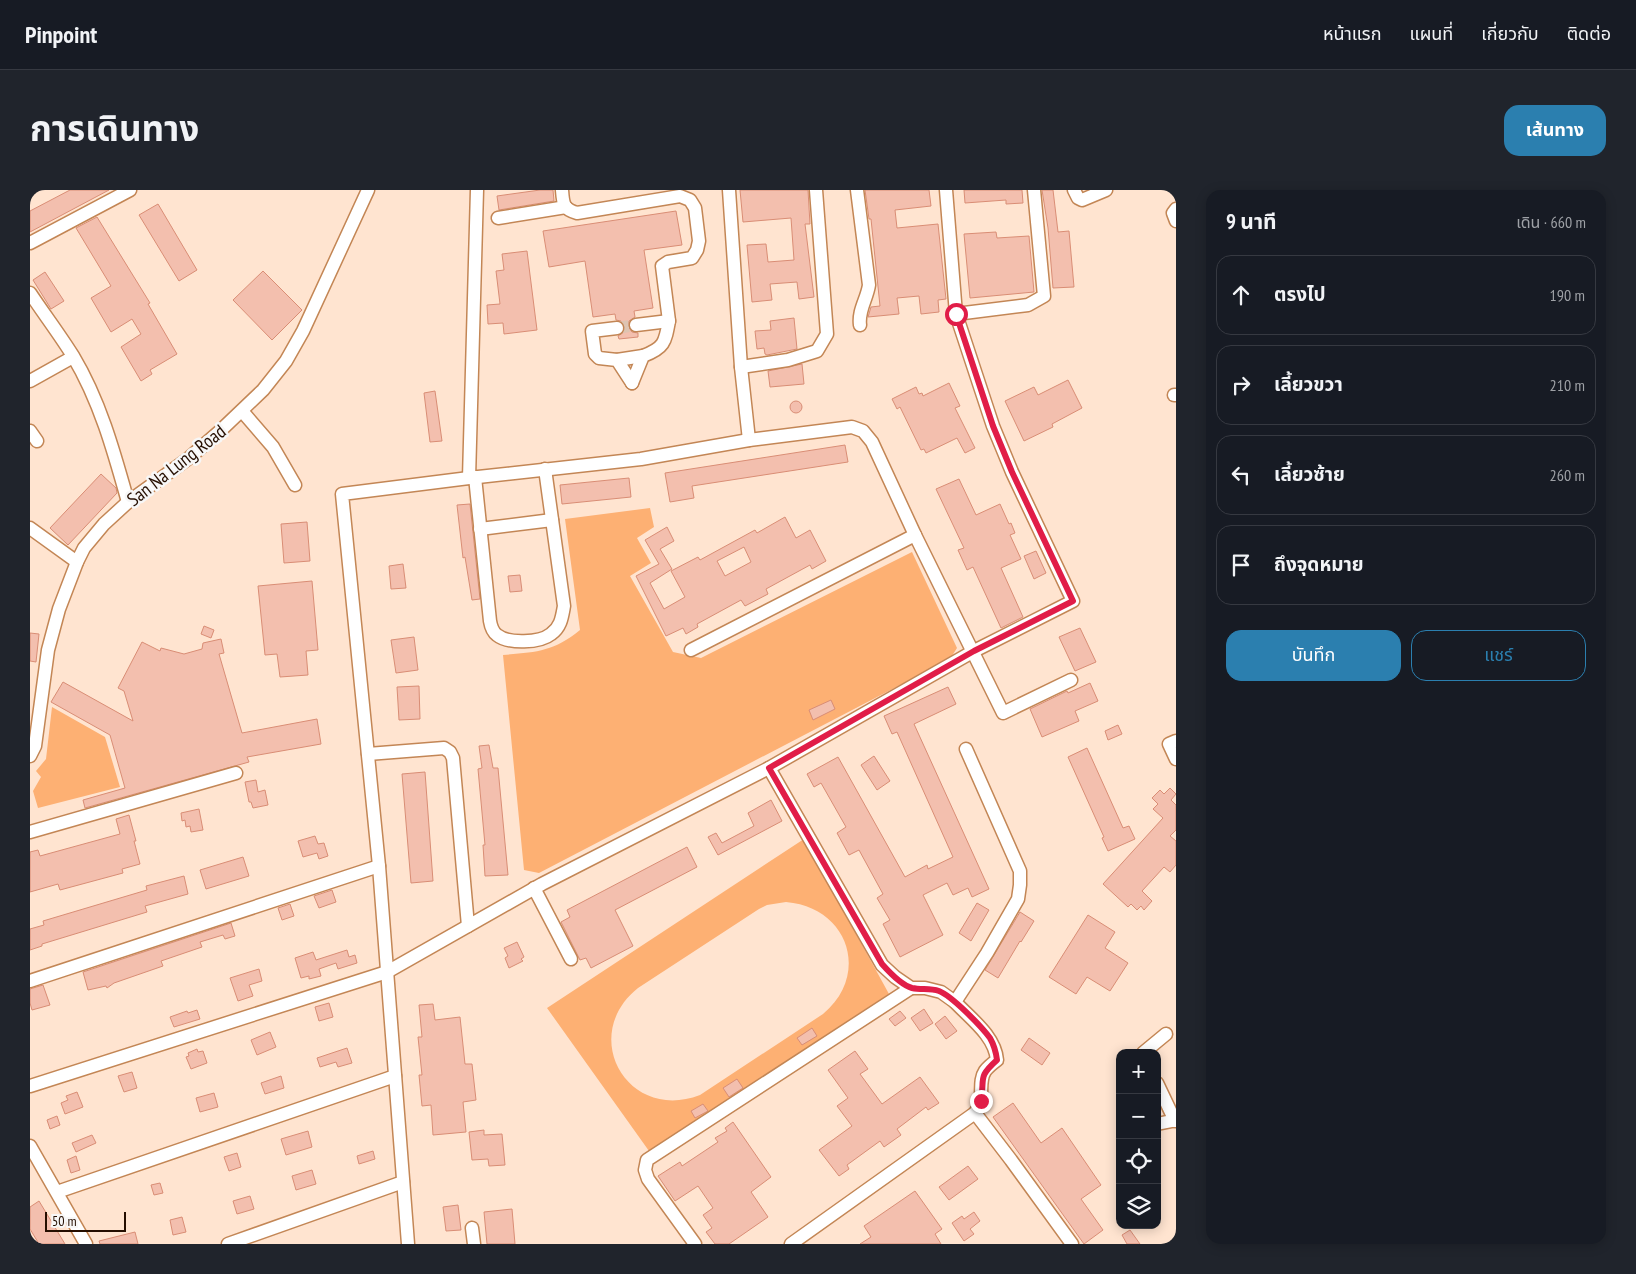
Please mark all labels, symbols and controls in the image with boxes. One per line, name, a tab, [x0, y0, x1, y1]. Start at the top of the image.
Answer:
text: Pinpoint	[25, 19, 97, 50]
text: หน้าแรก	[1323, 22, 1381, 45]
text: แผนที่	[1409, 22, 1453, 45]
text: เกี่ยวกับ	[1481, 22, 1539, 45]
text: ติดต่อ	[1567, 22, 1611, 45]
text: การเดินทาง	[30, 105, 199, 151]
button: เส้นทาง	[1504, 105, 1606, 156]
text: 9 นาที	[1226, 208, 1277, 235]
text: เดิน · 660 m	[1516, 212, 1586, 232]
icon: ahead	[1227, 281, 1255, 309]
text: ตรงไป	[1274, 282, 1326, 306]
text: 190 m	[1550, 285, 1585, 305]
route start	[945, 303, 968, 326]
icon: right	[1227, 371, 1255, 399]
text: เลี้ยวขวา	[1274, 372, 1343, 396]
text: 210 m	[1550, 375, 1585, 395]
street label: San Na Lung Road	[122, 419, 230, 511]
icon: left	[1227, 461, 1255, 489]
text: เลี้ยวซ้าย	[1274, 462, 1345, 486]
text: 260 m	[1550, 465, 1585, 485]
icon: arrive	[1227, 551, 1255, 579]
text: ถึงจุดหมาย	[1274, 552, 1364, 576]
button: บันทึก	[1226, 630, 1401, 681]
button: แชร์	[1411, 630, 1586, 681]
map controls	[1116, 1049, 1161, 1229]
button: +	[1116, 1049, 1161, 1094]
route end	[970, 1090, 993, 1113]
button: −	[1116, 1094, 1161, 1139]
button: locate	[1116, 1139, 1161, 1184]
button: layers	[1116, 1184, 1161, 1229]
scale bar	[45, 1209, 126, 1232]
text: 50 m	[52, 1212, 77, 1230]

